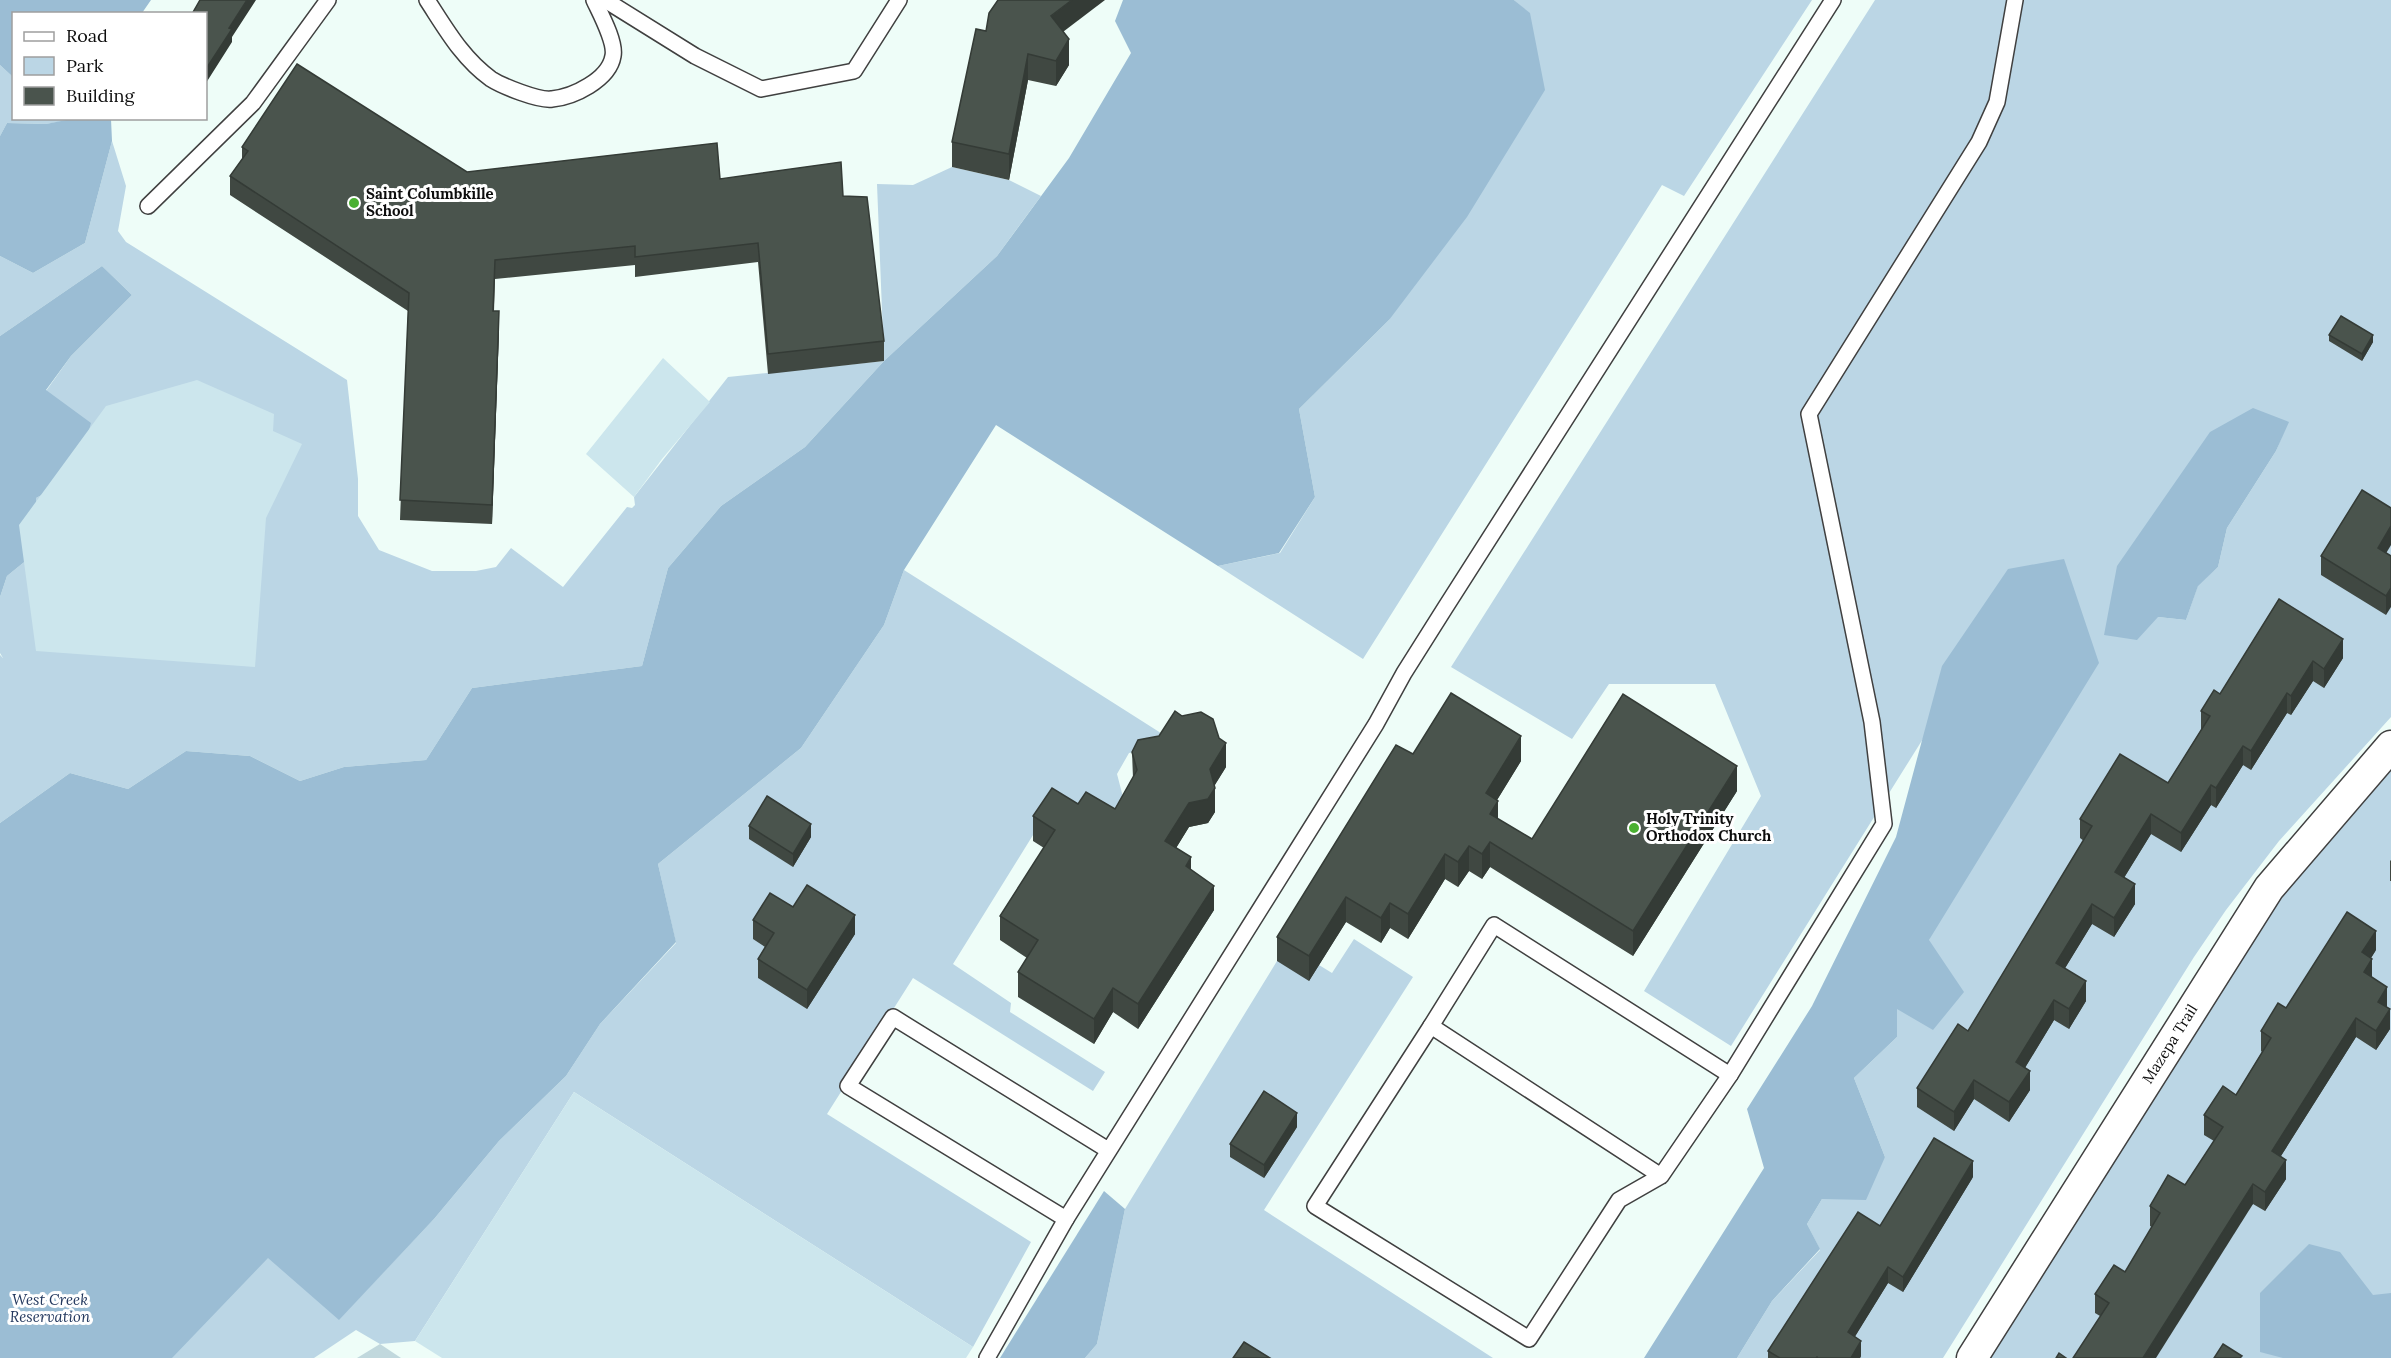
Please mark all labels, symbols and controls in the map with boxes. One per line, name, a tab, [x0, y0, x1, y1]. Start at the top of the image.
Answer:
legend	[12, 12, 207, 120]
text: Road	[66, 24, 108, 47]
text: Park	[66, 54, 104, 77]
text: Building	[66, 84, 136, 107]
place label: Saint Columbkille School	[366, 184, 494, 220]
marker: Saint Columbkille School	[347, 196, 361, 210]
place label: Holy Trinity Orthodox Church	[1646, 809, 1772, 845]
marker: Holy Trinity Orthodox Church	[1627, 821, 1641, 835]
street label: Mazepa Trail	[2138, 1001, 2201, 1087]
park label: West Creek Reservation	[10, 1290, 91, 1326]

